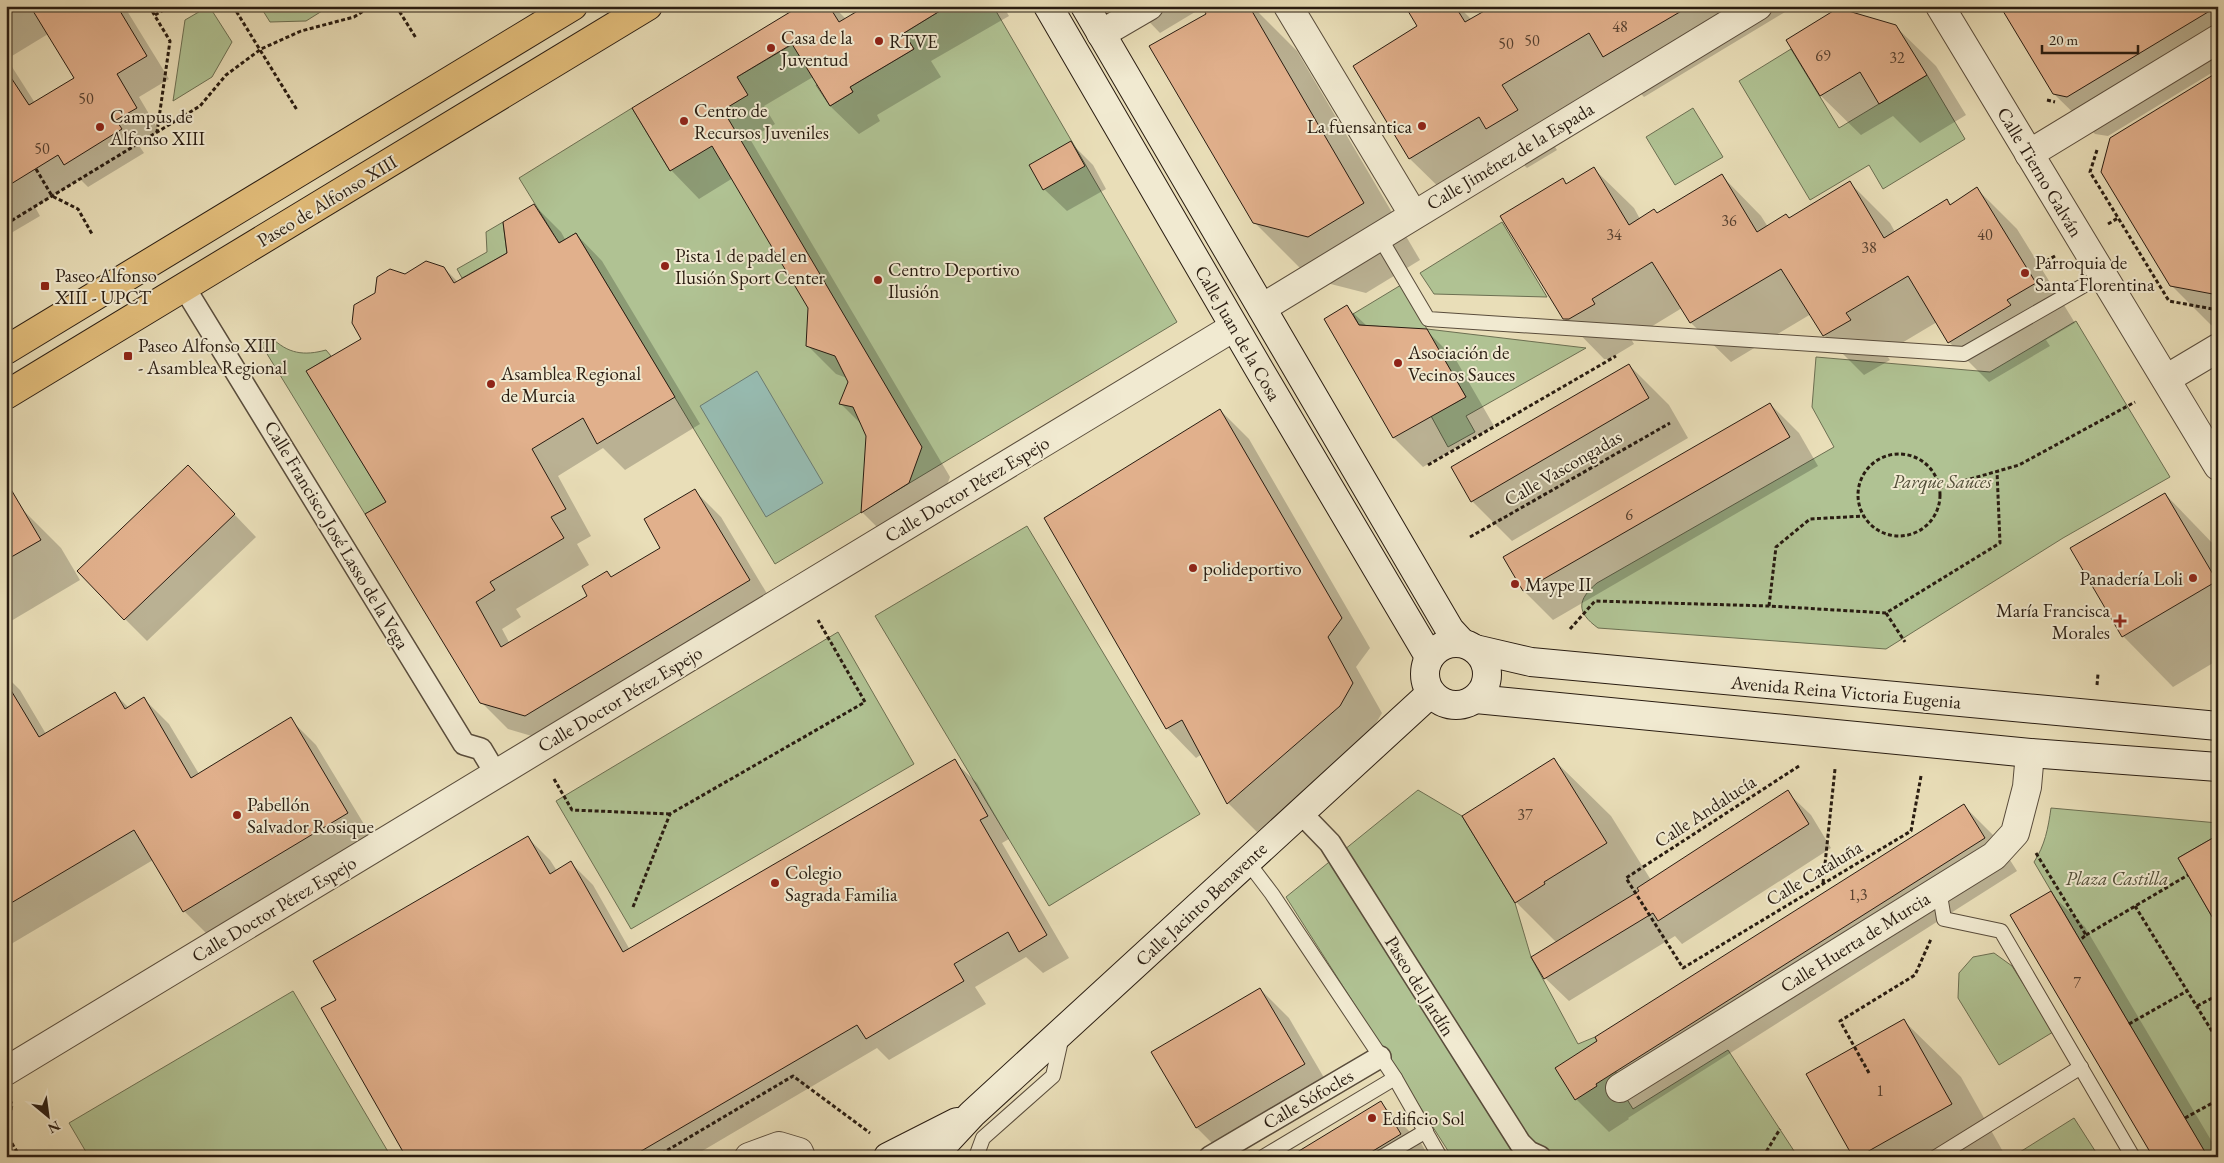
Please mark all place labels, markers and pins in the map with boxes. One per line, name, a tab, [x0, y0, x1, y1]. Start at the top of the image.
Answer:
place label: Casa de la Juventud	[779, 25, 853, 72]
place label: RTVE	[889, 29, 938, 54]
marker: RTVE	[873, 35, 885, 47]
marker: Casa de la Juventud	[765, 42, 777, 54]
place label: Centro de Recursos Juveniles	[694, 98, 829, 145]
place label: Campus de Alfonso XIII	[109, 104, 205, 151]
place label: La fuensantica	[1307, 114, 1412, 139]
marker: Centro de Recursos Juveniles	[678, 115, 690, 127]
marker: La fuensantica	[1416, 120, 1428, 132]
marker: Campus de Alfonso XIII	[94, 121, 106, 133]
place label: Pista 1 de padel en Ilusión Sport Center	[675, 243, 826, 290]
place label: Parroquia de Santa Florentina	[2035, 250, 2155, 297]
place label: Centro Deportivo Ilusión	[888, 257, 1020, 304]
marker: Pista 1 de padel en Ilusión Sport Center	[659, 260, 671, 272]
place label: Paseo Alfonso XIII - UPCT	[54, 263, 157, 310]
marker: Parroquia de Santa Florentina	[2019, 267, 2031, 279]
marker: Centro Deportivo Ilusión	[872, 274, 884, 286]
marker: Paseo Alfonso XIII - UPCT	[39, 280, 51, 292]
place label: Paseo Alfonso XIII - Asamblea Regional	[138, 333, 287, 380]
place label: Asociación de Vecinos Sauces	[1407, 340, 1515, 387]
marker: Paseo Alfonso XIII - Asamblea Regional	[122, 350, 134, 362]
marker: Asociación de Vecinos Sauces	[1392, 357, 1404, 369]
place label: Asamblea Regional de Murcia	[500, 361, 641, 408]
marker: Asamblea Regional de Murcia	[485, 378, 497, 390]
place label: polideportivo	[1203, 556, 1302, 581]
marker: polideportivo	[1187, 562, 1199, 574]
place label: Panadería Loli	[2079, 566, 2183, 591]
place label: Maype II	[1525, 572, 1592, 597]
marker: Panadería Loli	[2187, 572, 2199, 584]
marker: Maype II	[1509, 578, 1521, 590]
place label: María Francisca Morales	[1996, 598, 2110, 645]
marker: María Francisca Morales	[2114, 615, 2126, 627]
place label: Pabellón Salvador Rosique	[247, 792, 374, 839]
marker: Pabellón Salvador Rosique	[231, 809, 243, 821]
place label: Colegio Sagrada Familia	[785, 860, 898, 907]
marker: Colegio Sagrada Familia	[769, 877, 781, 889]
place label: Edificio Sol	[1382, 1106, 1465, 1131]
marker: Edificio Sol	[1366, 1112, 1378, 1124]

